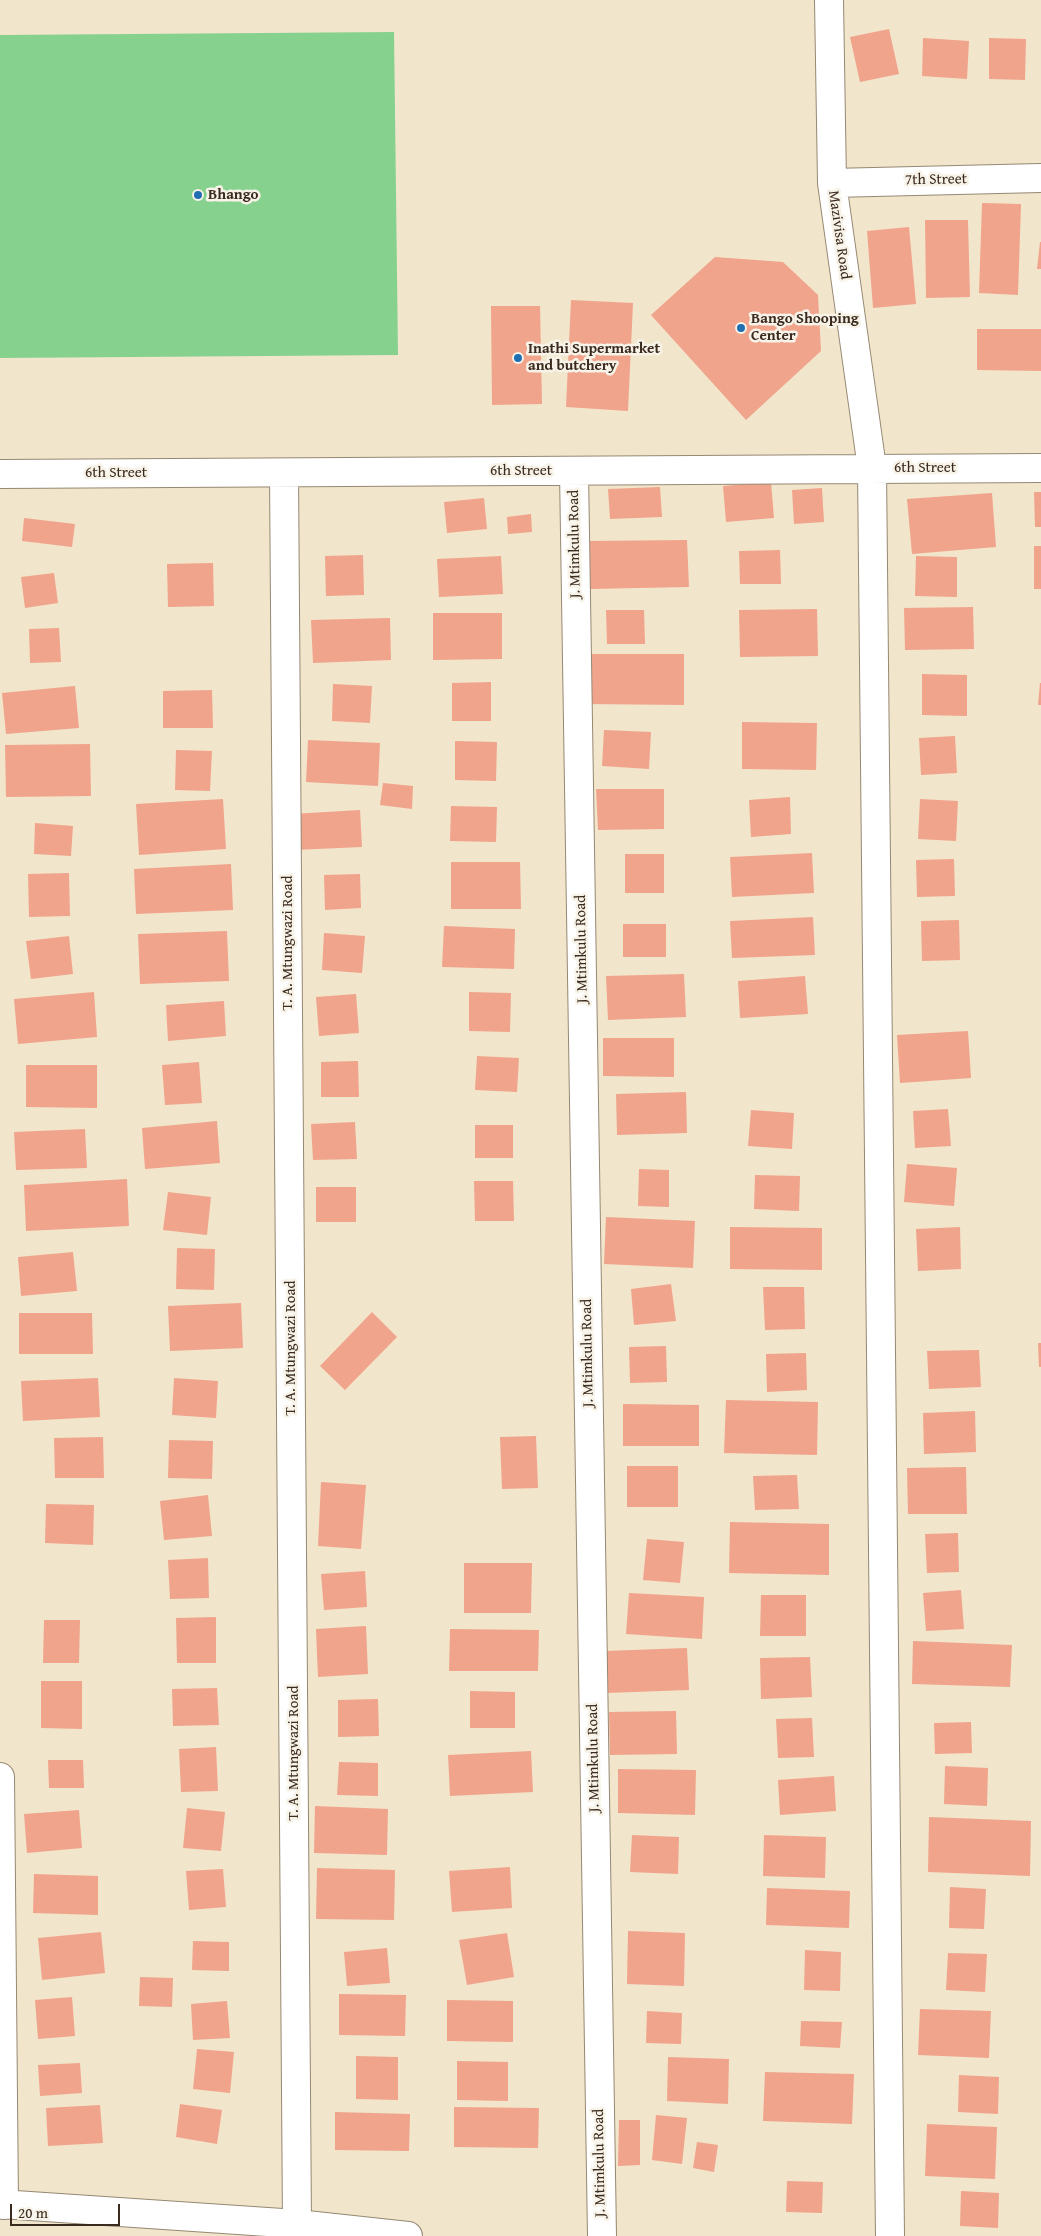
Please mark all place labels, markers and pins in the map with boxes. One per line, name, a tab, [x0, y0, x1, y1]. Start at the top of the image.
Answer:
place label: Bhango	[208, 186, 259, 204]
marker: Bhango	[192, 189, 204, 201]
place label: Bango Shooping Center	[751, 310, 859, 345]
marker: Bango Shooping Center	[735, 322, 747, 334]
place label: Inathi Supermarket and butchery	[528, 340, 660, 375]
marker: Inathi Supermarket and butchery	[512, 352, 524, 364]

